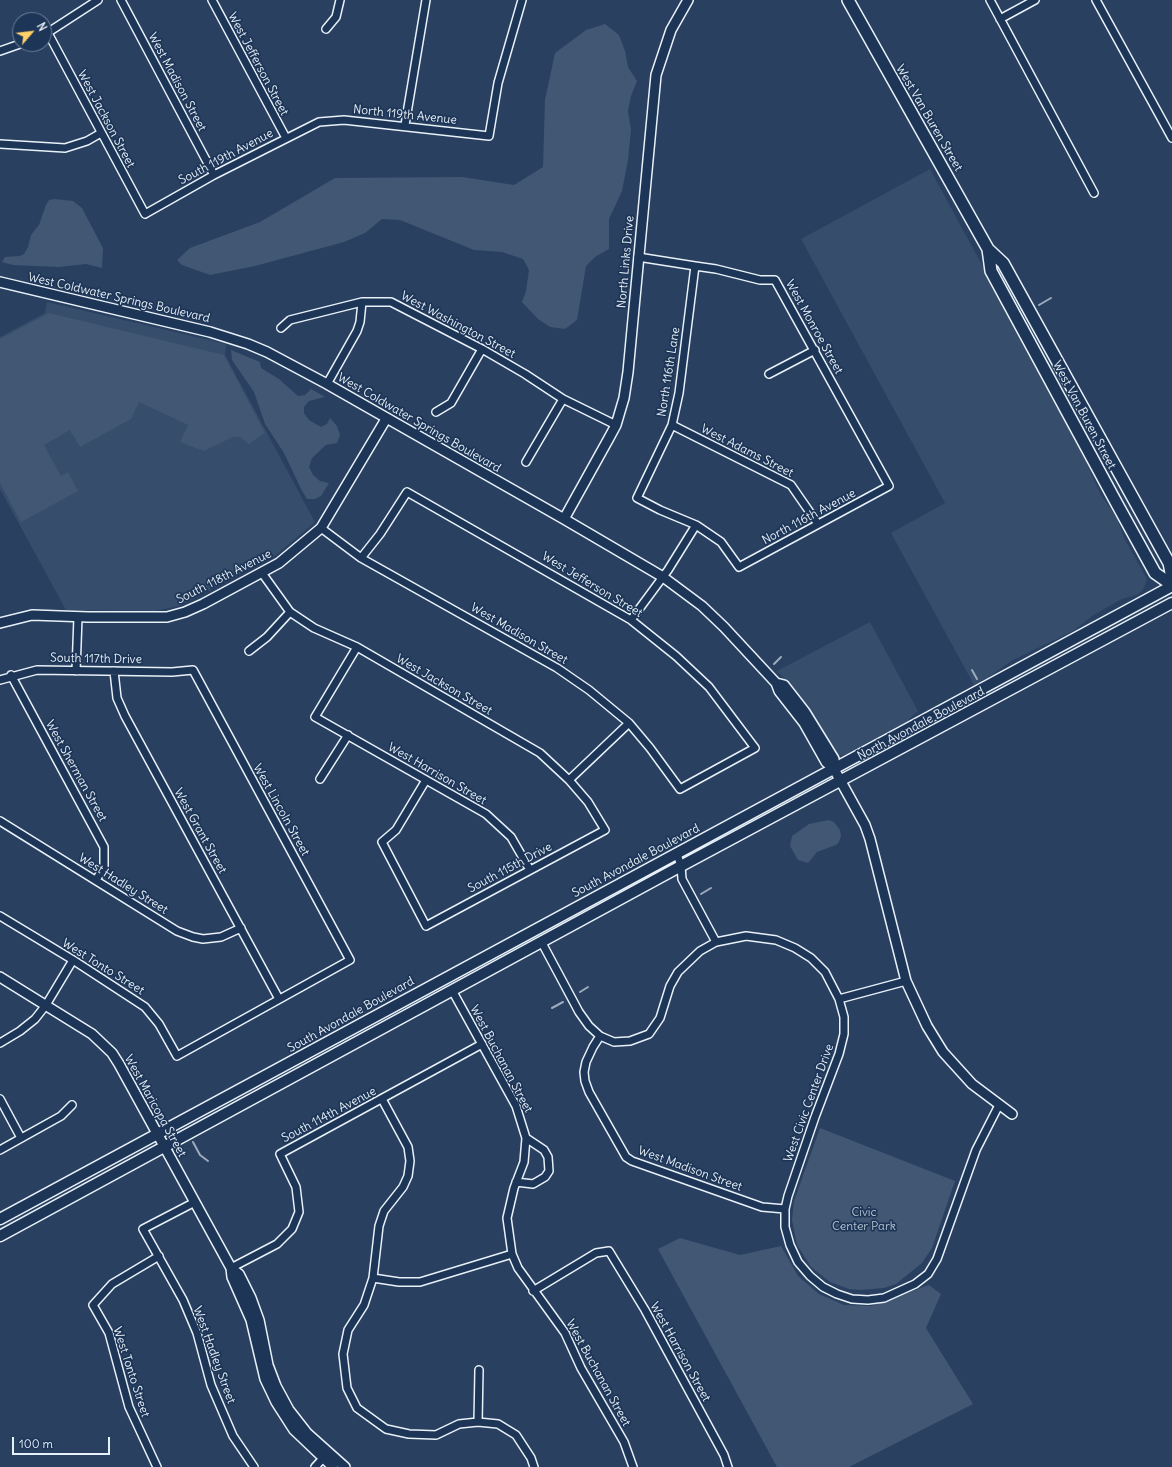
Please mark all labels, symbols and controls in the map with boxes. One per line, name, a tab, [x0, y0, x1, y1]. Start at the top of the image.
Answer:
street label: West Jefferson Street	[225, 10, 291, 118]
north arrow	[12, 12, 52, 52]
text: N	[34, 20, 50, 33]
street label: West Madison Street	[145, 30, 209, 134]
street label: West Van Buren Street	[893, 62, 965, 174]
street label: West Jackson Street	[74, 68, 138, 170]
street label: North 119th Avenue	[352, 102, 458, 128]
street label: South 119th Avenue	[176, 126, 276, 188]
street label: North Links Drive	[615, 215, 637, 309]
street label: West Coldwater Springs Boulevard	[27, 270, 211, 326]
street label: West Monroe Street	[782, 277, 846, 377]
street label: West Washington Street	[398, 289, 518, 361]
street label: North 116th Lane	[655, 326, 683, 418]
street label: West Van Buren Street	[1049, 358, 1119, 472]
street label: West Coldwater Springs Boulevard	[335, 370, 503, 476]
street label: West Adams Street	[698, 421, 796, 481]
street label: North 116th Avenue	[760, 486, 858, 548]
street label: South 118th Avenue	[174, 547, 274, 607]
street label: West Jefferson Street	[539, 549, 645, 621]
street label: West Madison Street	[468, 600, 570, 668]
street label: South 117th Drive	[50, 651, 142, 667]
street label: West Jackson Street	[393, 652, 495, 718]
street label: North Avondale Boulevard	[855, 684, 987, 764]
street label: West Sherman Street	[42, 718, 110, 824]
street label: West Harrison Street	[385, 740, 489, 808]
street label: West Lincoln Street	[250, 762, 312, 858]
street label: West Grant Street	[171, 786, 229, 876]
street label: South Avondale Boulevard	[570, 821, 702, 901]
street label: South 115th Drive	[466, 840, 554, 896]
street label: West Hadley Street	[76, 851, 170, 917]
street label: West Tonto Street	[59, 936, 147, 998]
street label: South Avondale Boulevard	[285, 974, 417, 1056]
street label: West Buchanan Street	[467, 1003, 535, 1115]
street label: West Civic Center Drive	[781, 1042, 837, 1164]
street label: West Maricopa Street	[121, 1052, 189, 1160]
street label: South 114th Avenue	[279, 1084, 379, 1146]
street label: West Madison Street	[636, 1144, 744, 1194]
park label: Civic Center Park	[832, 1206, 896, 1234]
street label: West Harrison Street	[647, 1300, 713, 1404]
street label: West Hadley Street	[190, 1304, 238, 1406]
street label: West Buchanan Street	[563, 1317, 633, 1429]
street label: West Tonto Street	[110, 1325, 152, 1419]
scale bar	[14, 1429, 112, 1455]
text: 100 m	[19, 1436, 53, 1451]

